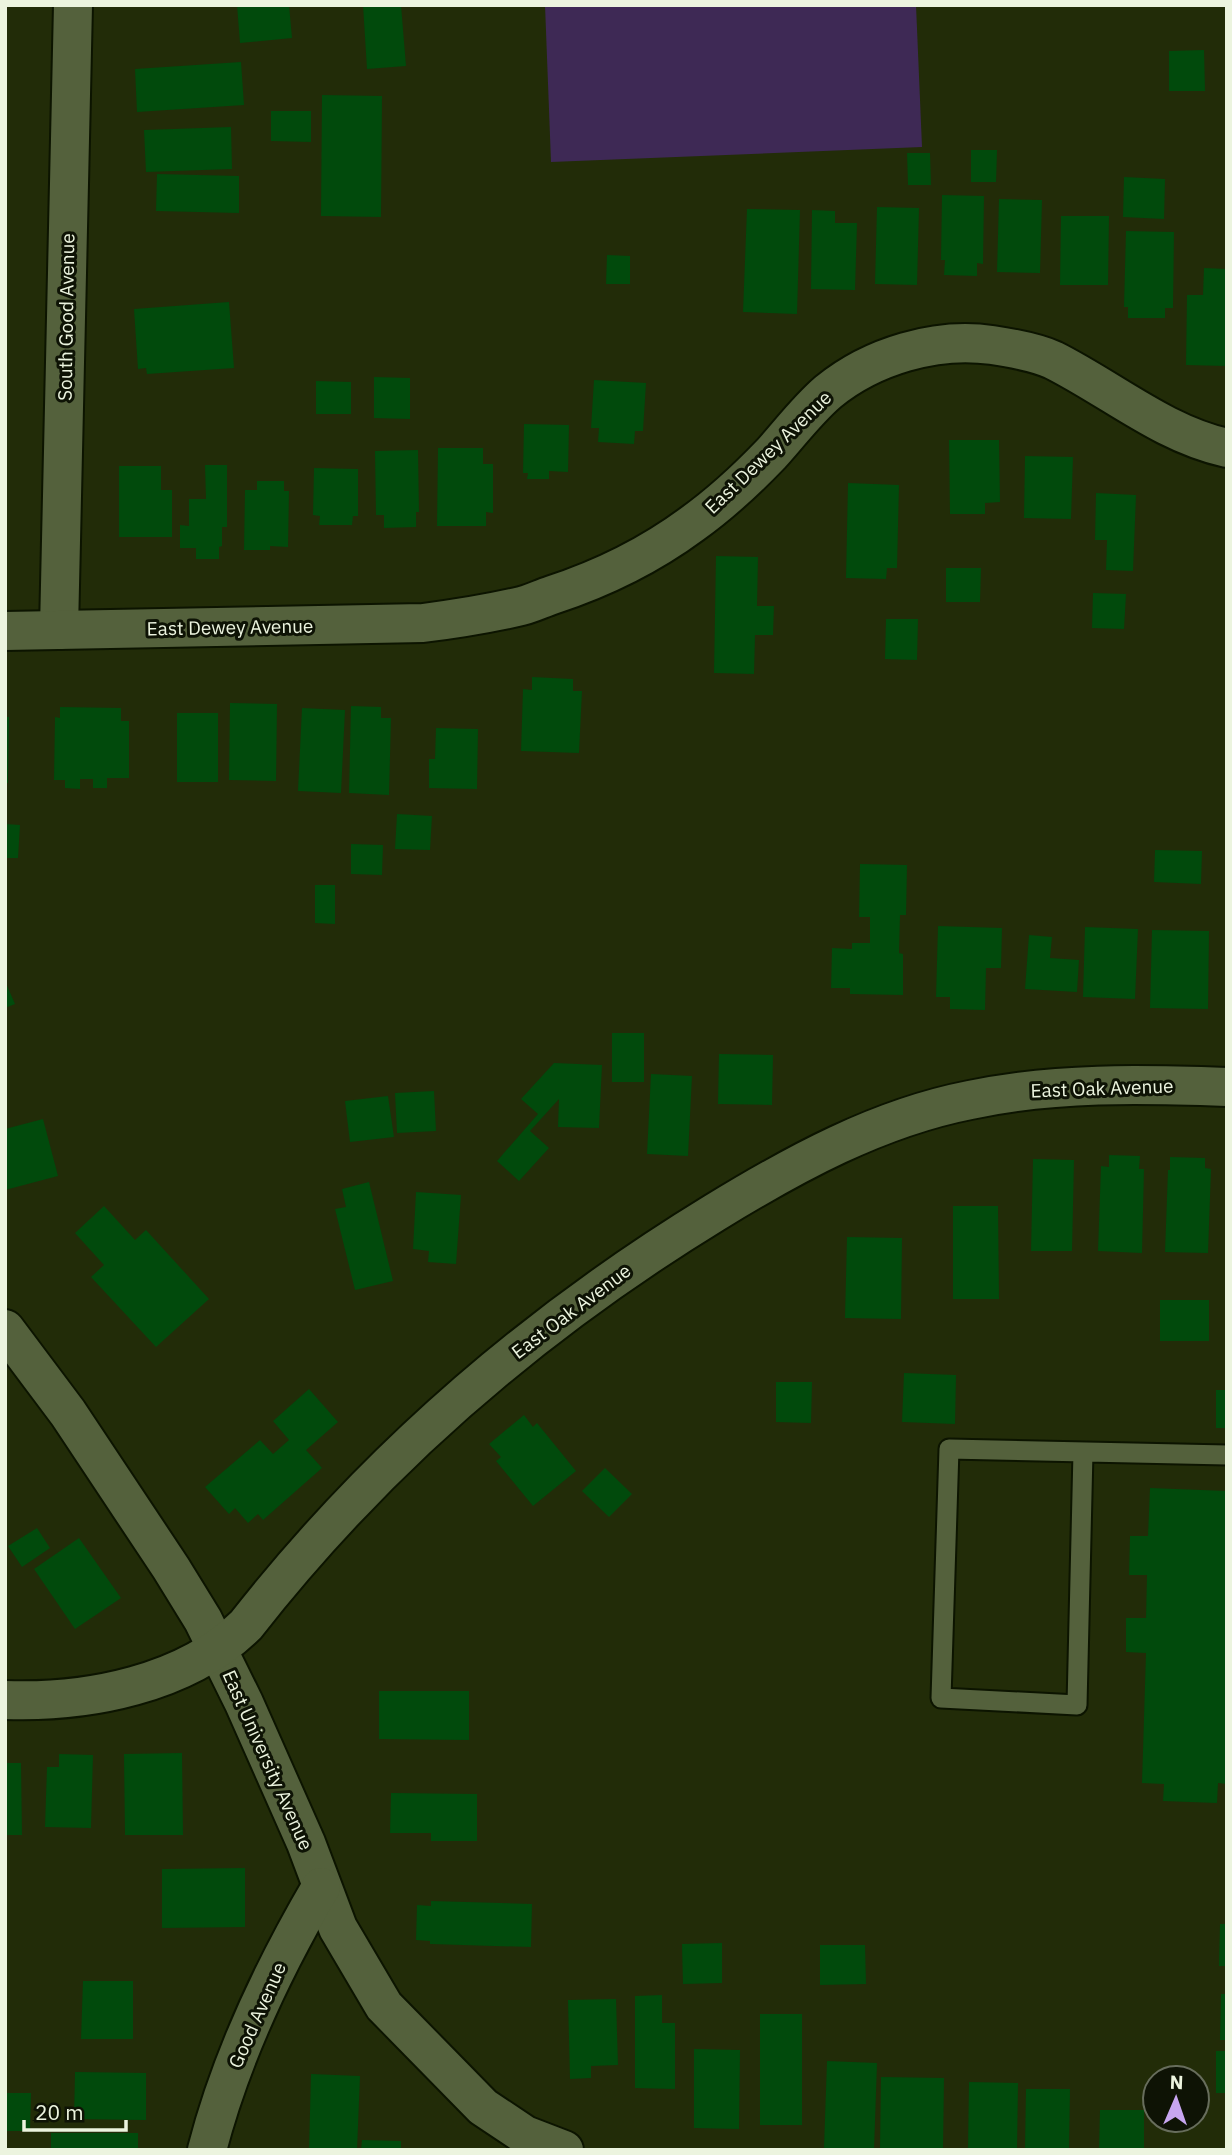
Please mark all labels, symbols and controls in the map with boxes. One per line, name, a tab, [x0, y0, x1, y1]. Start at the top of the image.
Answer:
street label: South Good Avenue	[53, 233, 79, 401]
street label: East Dewey Avenue	[700, 385, 836, 519]
street label: East Dewey Avenue	[146, 614, 314, 640]
street label: East Oak Avenue	[1030, 1074, 1174, 1102]
street label: East Oak Avenue	[507, 1258, 635, 1364]
street label: East University Avenue	[217, 1666, 319, 1854]
street label: Good Avenue	[223, 1958, 291, 2072]
north arrow	[1141, 2064, 1211, 2134]
text: N	[1169, 2070, 1184, 2094]
scale bar	[24, 2088, 126, 2132]
text: 20 m	[35, 2098, 84, 2126]

